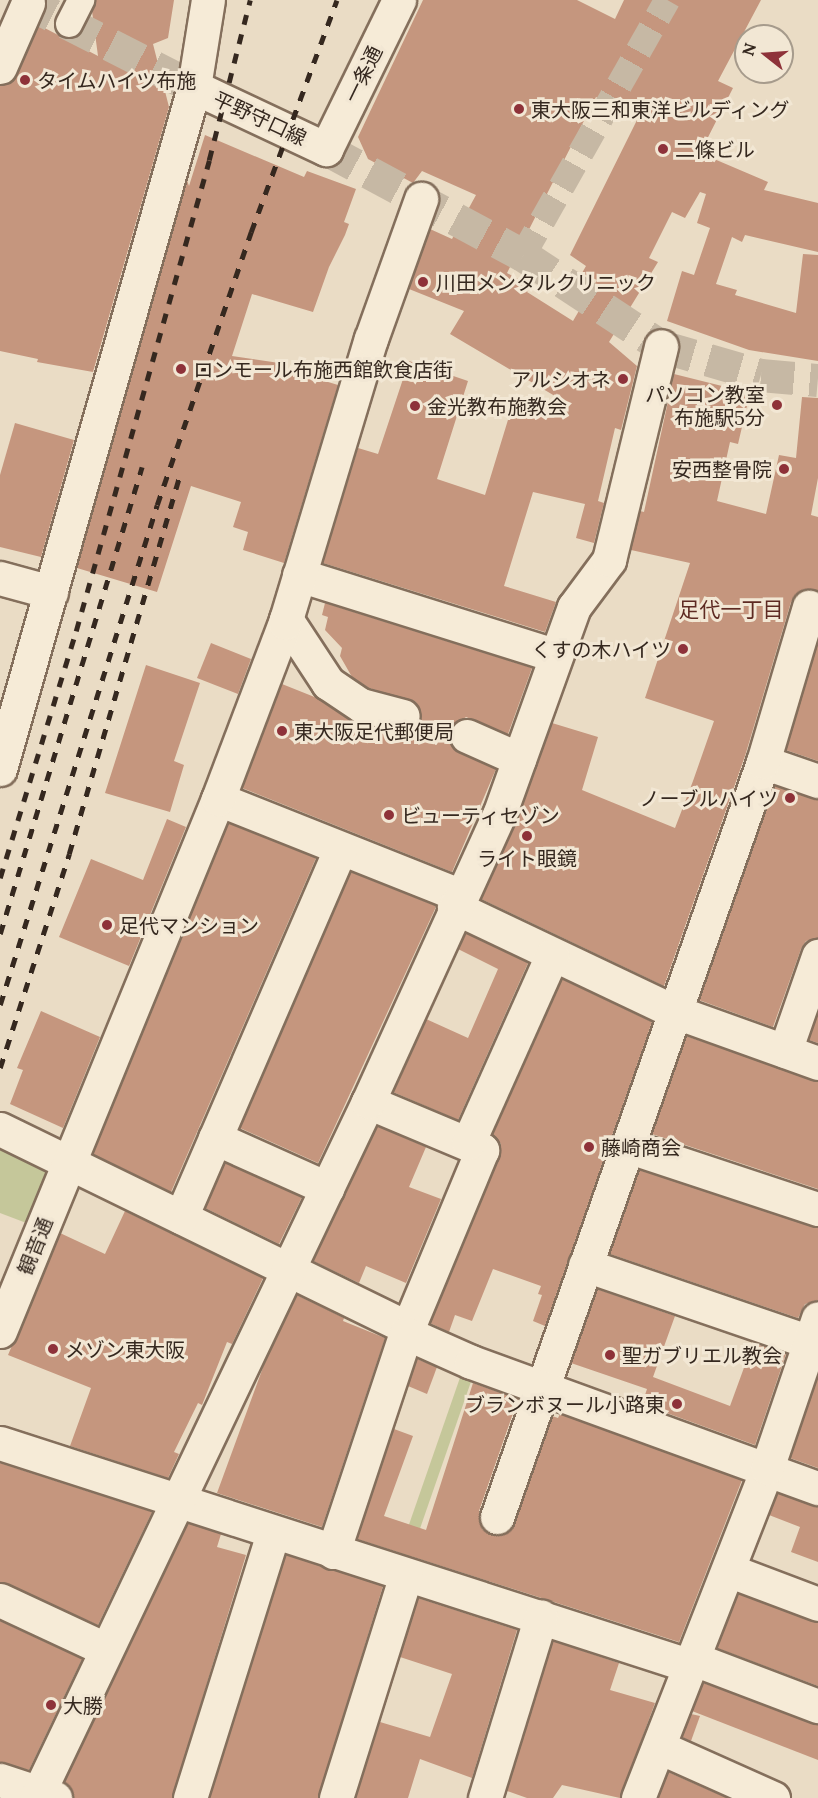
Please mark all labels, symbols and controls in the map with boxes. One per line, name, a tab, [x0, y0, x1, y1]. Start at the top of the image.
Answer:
north arrow	[734, 24, 794, 84]
text: N	[737, 40, 760, 58]
street label: 一条通	[339, 42, 387, 106]
place label: タイムハイツ布施	[37, 68, 197, 92]
marker: タイムハイツ布施	[18, 73, 32, 87]
street label: 平野守口線	[210, 86, 310, 150]
place label: 東大阪三和東洋ビルディング	[531, 97, 791, 121]
marker: 東大阪三和東洋ビルディング	[512, 102, 526, 116]
place label: 二條ビル	[675, 137, 755, 161]
marker: 二條ビル	[656, 142, 670, 156]
place label: 川田メンタルクリニック	[436, 270, 656, 294]
marker: 川田メンタルクリニック	[414, 273, 432, 291]
place label: ロンモール布施西館飲食店街	[193, 357, 453, 381]
marker: ロンモール布施西館飲食店街	[174, 362, 188, 376]
place label: アルシオネ	[511, 367, 611, 391]
marker: アルシオネ	[616, 372, 630, 386]
place label: パソコン教室 布施駅5分	[645, 382, 765, 429]
place label: 金光教布施教会	[427, 394, 567, 418]
marker: パソコン教室 布施駅5分	[770, 398, 784, 412]
marker: 金光教布施教会	[408, 399, 422, 413]
place label: 安西整骨院	[672, 457, 772, 481]
marker: 安西整骨院	[777, 462, 791, 476]
district label: 足代一丁目	[679, 597, 783, 623]
place label: くすの木ハイツ	[531, 637, 671, 661]
marker: くすの木ハイツ	[676, 642, 690, 656]
place label: 東大阪足代郵便局	[294, 719, 454, 743]
marker: 東大阪足代郵便局	[275, 724, 289, 738]
place label: ノーブルハイツ	[638, 786, 778, 810]
marker: ノーブルハイツ	[783, 791, 797, 805]
place label: ビューティセゾン	[401, 803, 561, 827]
marker: ビューティセゾン	[382, 808, 396, 822]
marker: ライト眼鏡	[520, 829, 534, 843]
place label: ライト眼鏡	[477, 846, 577, 870]
place label: 足代マンション	[119, 913, 259, 937]
marker: 足代マンション	[100, 918, 114, 932]
place label: 藤崎商会	[601, 1135, 681, 1159]
marker: 藤崎商会	[582, 1140, 596, 1154]
street label: 観音通	[13, 1214, 57, 1278]
place label: メゾン東大阪	[65, 1337, 185, 1361]
marker: メゾン東大阪	[46, 1342, 60, 1356]
place label: 聖ガブリエル教会	[622, 1343, 782, 1367]
marker: 聖ガブリエル教会	[603, 1348, 617, 1362]
place label: ブランボヌール小路東	[465, 1392, 665, 1416]
marker: ブランボヌール小路東	[670, 1397, 684, 1411]
place label: 大勝	[63, 1693, 103, 1717]
marker: 大勝	[44, 1698, 58, 1712]

